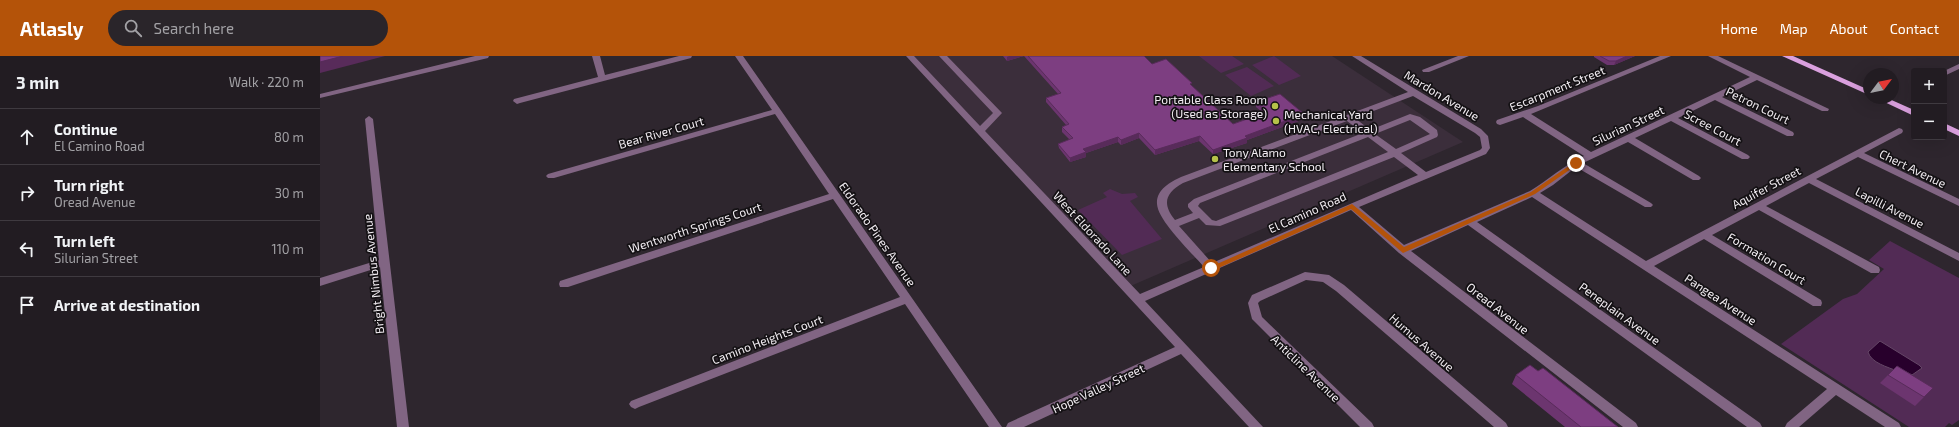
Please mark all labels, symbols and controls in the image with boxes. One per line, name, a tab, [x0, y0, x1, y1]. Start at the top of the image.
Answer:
search box	[108, 10, 388, 46]
text: Atlasly	[20, 17, 84, 40]
icon: search	[122, 17, 144, 39]
text: Search here	[154, 19, 234, 37]
text: Home	[1721, 20, 1758, 37]
text: Map	[1780, 20, 1808, 37]
text: About	[1830, 20, 1868, 37]
text: Contact	[1890, 20, 1939, 37]
street label: Escarpment Street	[1507, 62, 1607, 114]
street label: Mardon Avenue	[1402, 67, 1482, 123]
north arrow	[1863, 68, 1899, 104]
map controls	[1911, 68, 1947, 140]
button: +	[1911, 68, 1947, 104]
text: 3 min	[16, 72, 59, 92]
text: Walk · 220 m	[229, 74, 304, 90]
street label: Petron Court	[1724, 84, 1792, 127]
place label: Portable Class Room (Used as Storage)	[1154, 92, 1267, 120]
marker: Portable Class Room (Used as Storage)	[1270, 101, 1280, 111]
street label: Silurian Street	[1590, 102, 1666, 148]
button: −	[1911, 104, 1947, 140]
street label: Scree Court	[1682, 106, 1744, 148]
place label: Mechanical Yard (HVAC, Electrical)	[1284, 107, 1378, 135]
street label: Bear River Court	[617, 113, 706, 151]
marker: Mechanical Yard (HVAC, Electrical)	[1271, 116, 1281, 126]
text: Continue	[54, 120, 117, 138]
icon: ahead	[16, 126, 38, 148]
text: 80 m	[274, 129, 304, 145]
text: El Camino Road	[54, 138, 145, 154]
place label: Tony Alamo Elementary School	[1223, 145, 1326, 173]
street label: Chert Avenue	[1877, 146, 1949, 190]
marker: Tony Alamo Elementary School	[1210, 154, 1220, 164]
route end	[1567, 154, 1585, 172]
street label: Aquifer Street	[1729, 163, 1803, 211]
text: Turn right	[54, 176, 124, 194]
street label: Eldorado Pines Avenue	[837, 179, 919, 289]
icon: right	[16, 182, 38, 204]
street label: Lapilli Avenue	[1853, 184, 1927, 230]
text: 30 m	[275, 185, 304, 201]
street label: West Eldorado Lane	[1051, 188, 1135, 278]
street label: El Camino Road	[1266, 189, 1348, 235]
text: Oread Avenue	[54, 194, 135, 210]
street label: Wentworth Springs Court	[627, 199, 763, 255]
street label: Bright Nimbus Avenue	[360, 213, 386, 335]
street label: Formation Court	[1725, 229, 1809, 287]
text: Turn left	[54, 232, 115, 250]
icon: left	[16, 238, 38, 260]
text: 110 m	[272, 241, 304, 257]
text: Silurian Street	[54, 250, 138, 266]
route start	[1202, 259, 1220, 277]
street label: Pangea Avenue	[1682, 271, 1760, 327]
street label: Oread Avenue	[1464, 279, 1532, 337]
street label: Peneplain Avenue	[1577, 279, 1663, 347]
icon: arrive	[16, 294, 38, 316]
text: Arrive at destination	[54, 296, 200, 314]
street label: Humus Avenue	[1387, 310, 1457, 374]
street label: Camino Heights Court	[710, 311, 825, 367]
street label: Anticline Avenue	[1269, 332, 1343, 404]
street label: Hope Valley Street	[1050, 360, 1147, 415]

